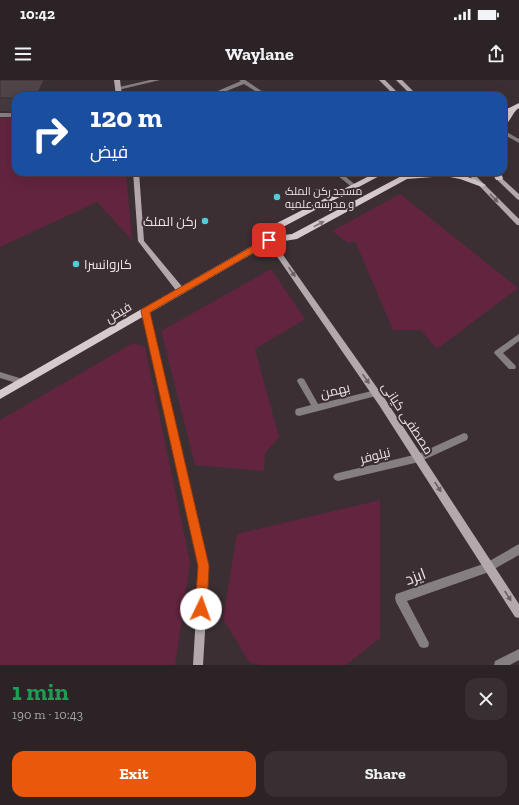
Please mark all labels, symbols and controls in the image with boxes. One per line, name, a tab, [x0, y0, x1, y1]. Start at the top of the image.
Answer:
text: 10:42	[20, 5, 55, 23]
icon: menu	[12, 43, 34, 65]
text: Waylane	[225, 43, 294, 65]
icon: share	[485, 43, 507, 65]
text: 120 m	[90, 101, 162, 134]
icon: right	[24, 108, 76, 160]
text: فیض	[90, 141, 128, 163]
place label: مسجد رکن الملک و مدرسه علمیه	[285, 185, 362, 211]
marker: مسجد رکن الملک و مدرسه علمیه	[272, 192, 282, 202]
one-way arrow	[489, 193, 499, 203]
place label: رکن الملک	[143, 214, 197, 229]
marker: رکن الملک	[200, 216, 210, 226]
one-way arrow	[313, 220, 324, 227]
pin	[252, 223, 286, 257]
icon: arrive	[258, 229, 280, 251]
place label: کاروانسرا	[84, 257, 132, 272]
marker: کاروانسرا	[71, 259, 81, 269]
one-way arrow	[288, 267, 296, 277]
street label: فیض	[103, 299, 134, 326]
one-way arrow	[362, 373, 370, 384]
street label: بهمن	[319, 380, 351, 401]
street label: مصطفی کیانی	[379, 380, 436, 457]
street label: نیلوفر	[357, 445, 392, 467]
one-way arrow	[434, 481, 441, 493]
street label: ایزد	[402, 564, 428, 589]
position arrow	[180, 588, 222, 630]
one-way arrow	[504, 591, 512, 601]
text: 1 min	[12, 677, 69, 706]
button: close	[465, 678, 507, 720]
text: 190 m · 10:43	[12, 707, 83, 722]
button: Exit	[12, 751, 256, 797]
button: Share	[264, 751, 507, 797]

